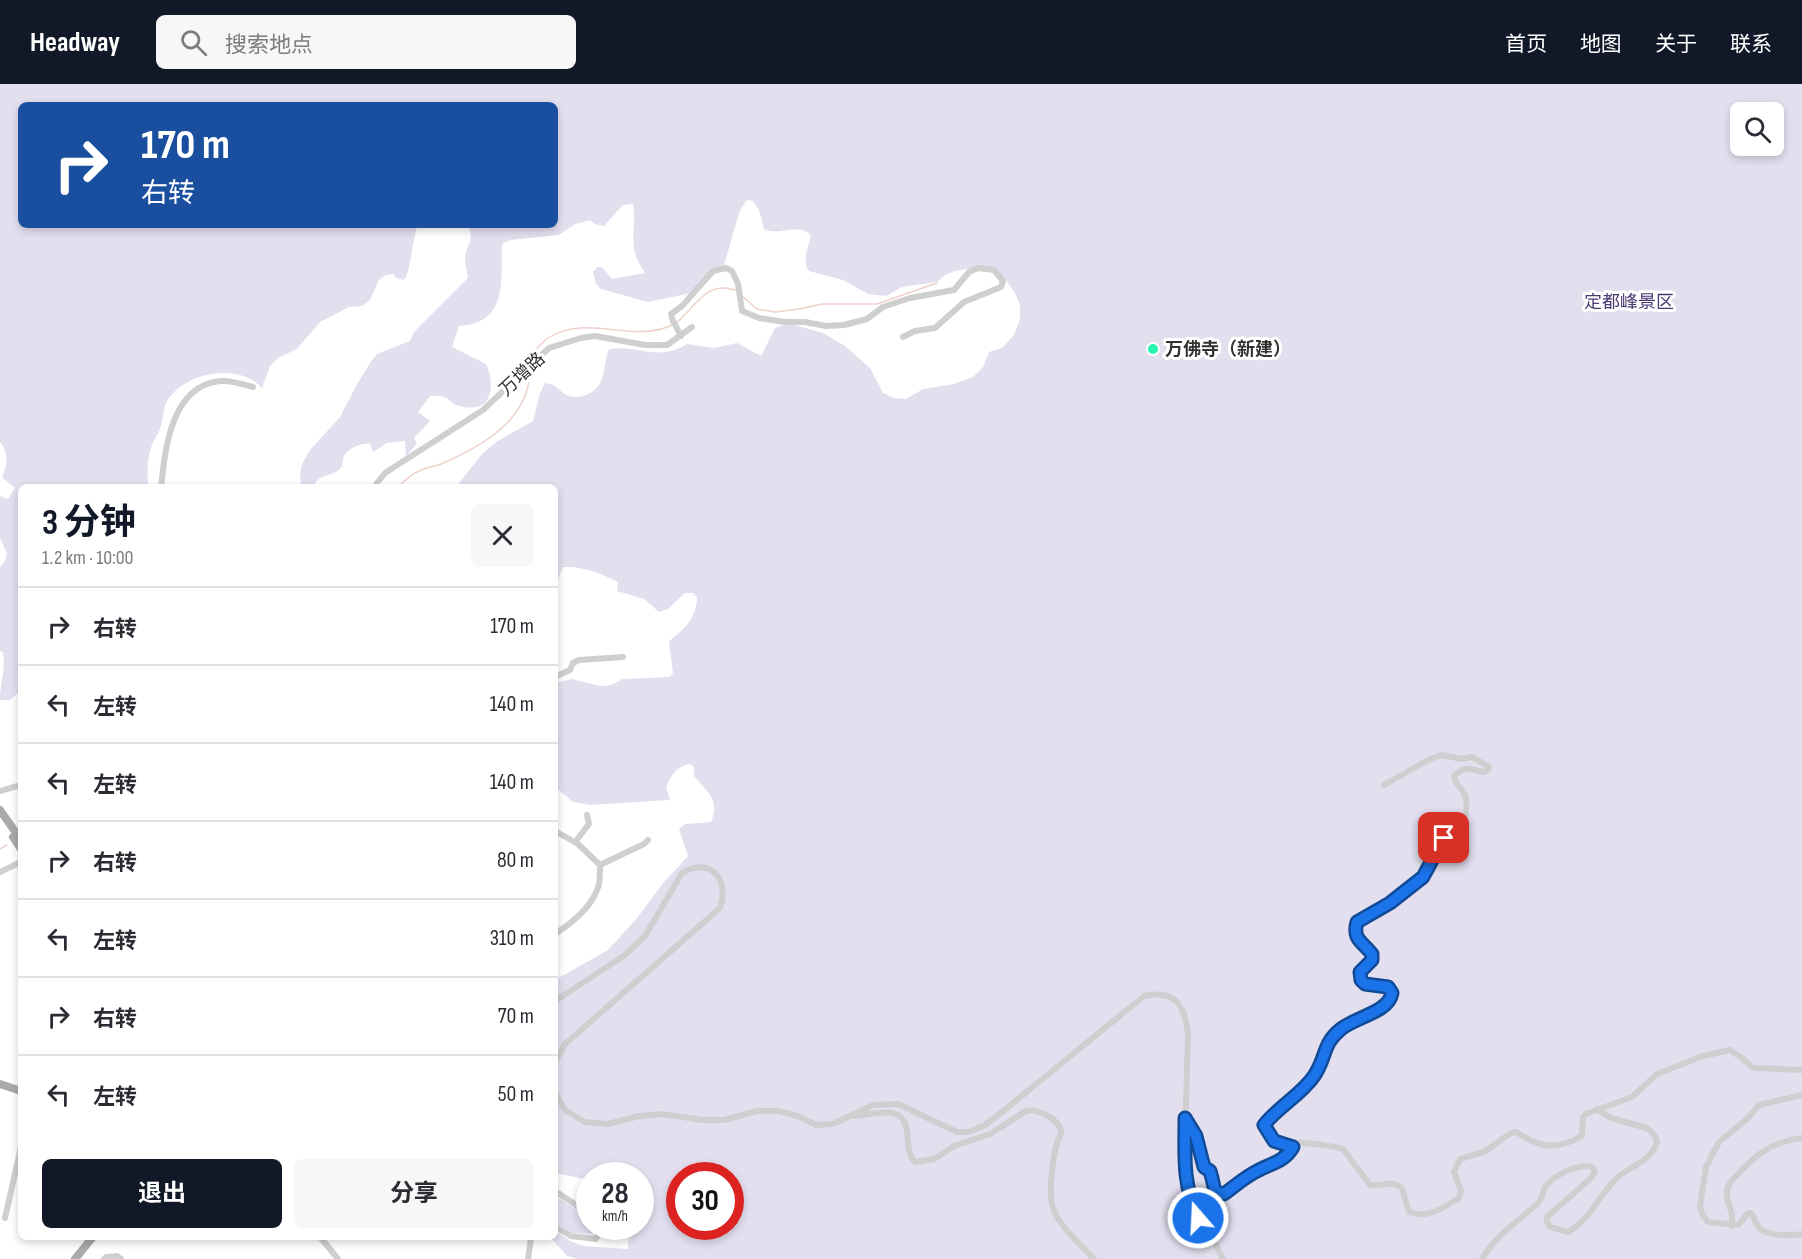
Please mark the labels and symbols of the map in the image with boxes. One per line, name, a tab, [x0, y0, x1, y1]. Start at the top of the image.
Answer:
park label: 定都峰景区	[1584, 292, 1674, 313]
place label: 万佛寺（新建）	[1165, 339, 1291, 360]
marker: 万佛寺（新建）	[1146, 342, 1160, 356]
street label: 万增路	[495, 348, 549, 400]
pin	[1418, 812, 1469, 863]
speed limit sign: 30	[666, 1162, 744, 1240]
position arrow	[1166, 1186, 1230, 1250]

